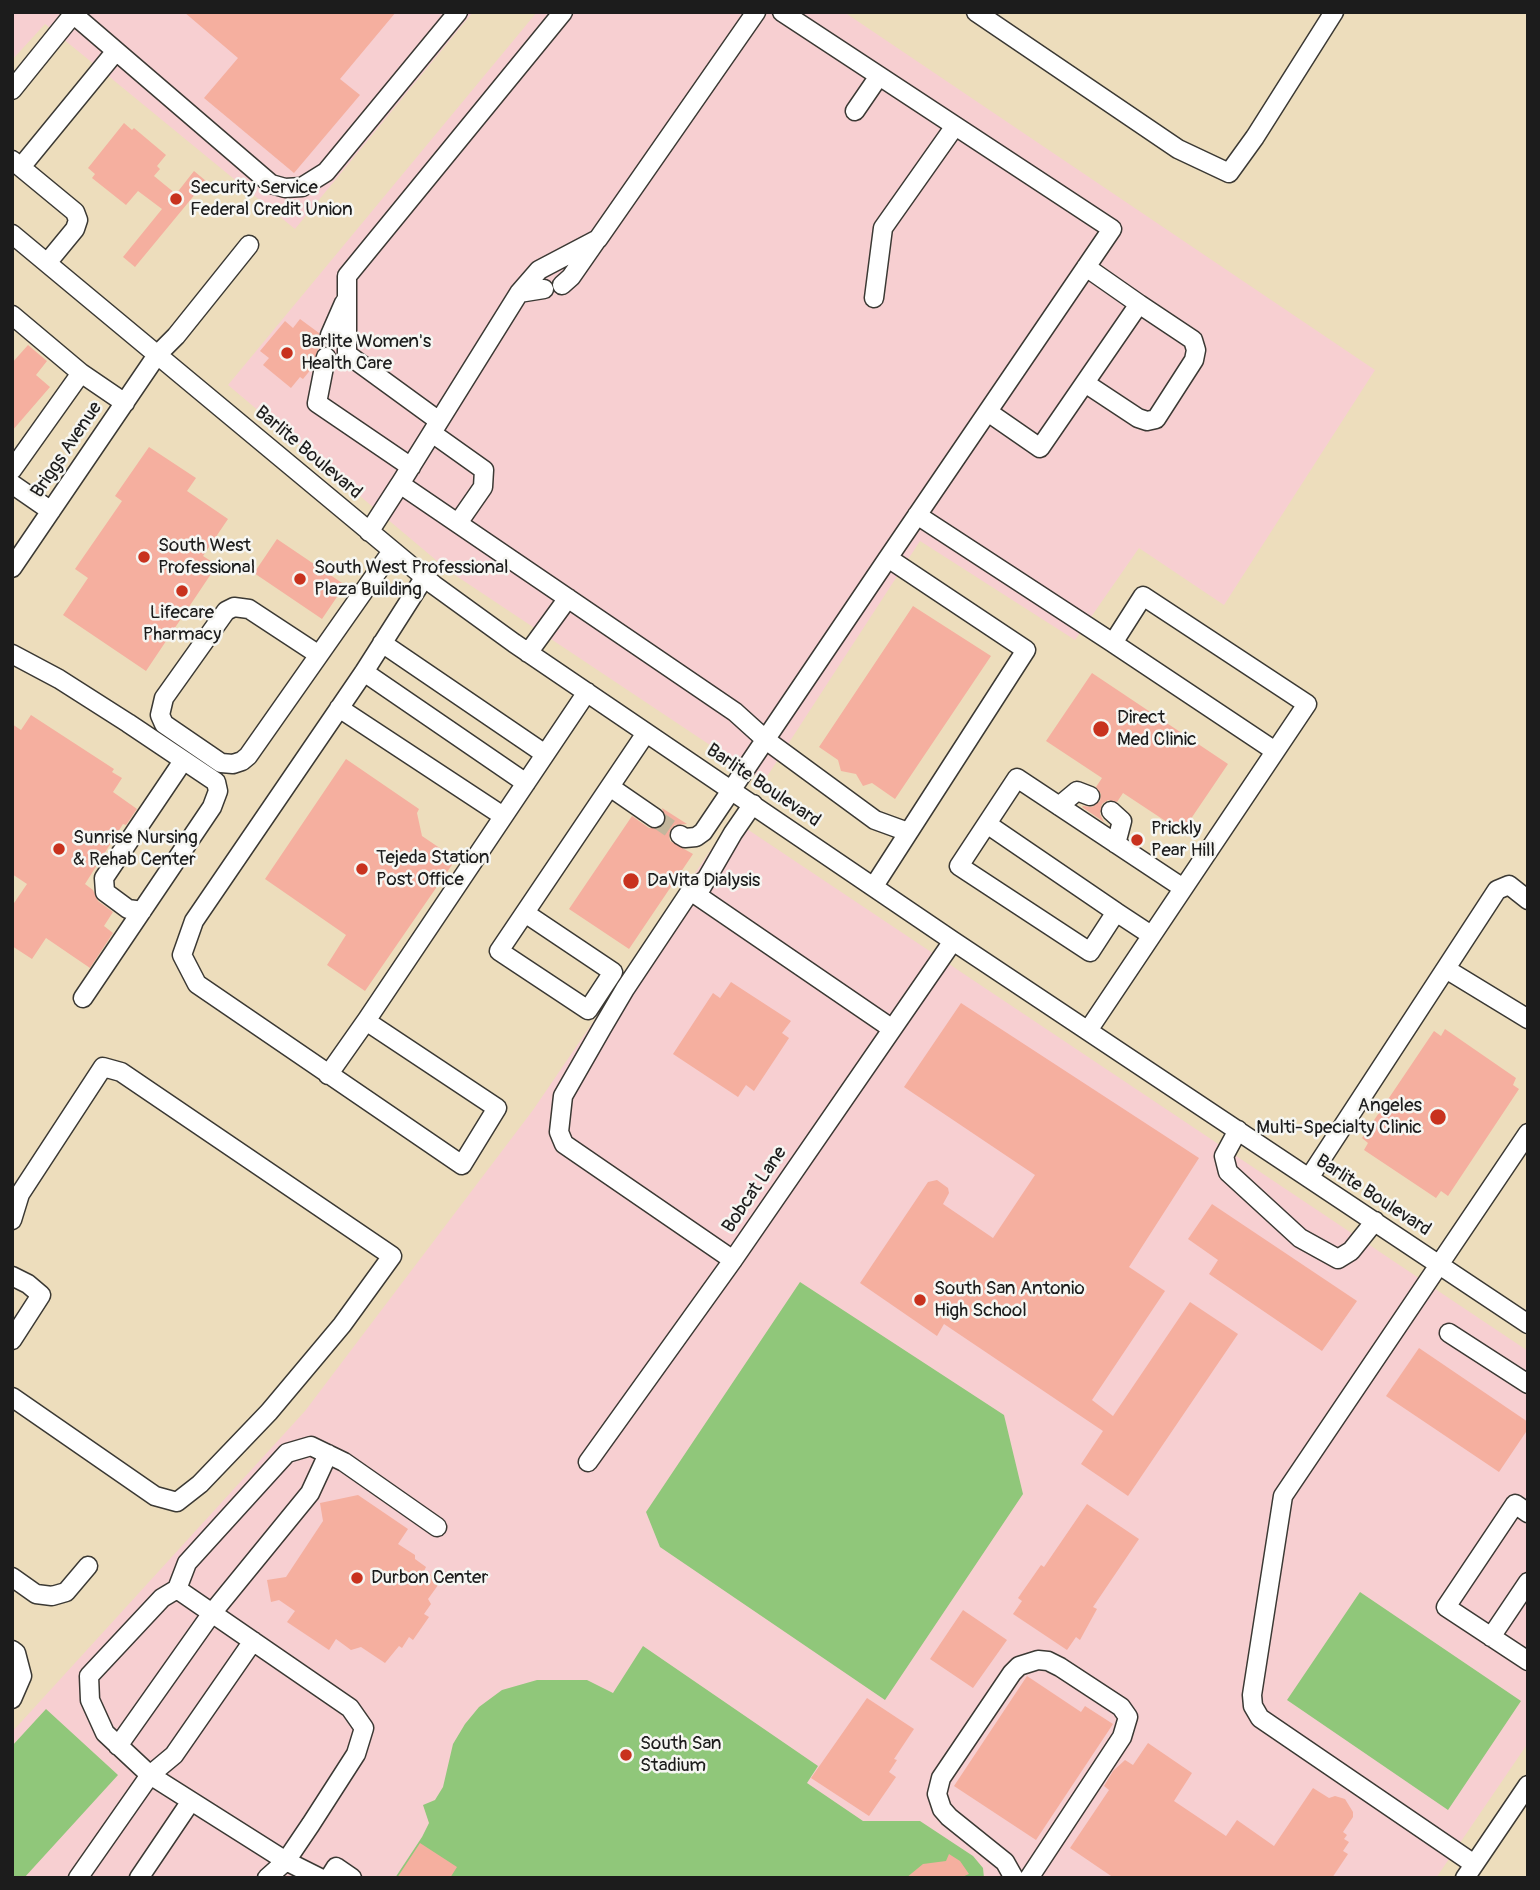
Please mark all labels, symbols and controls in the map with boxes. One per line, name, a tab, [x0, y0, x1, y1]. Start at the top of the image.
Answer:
place label: Security Service Federal Credit Union	[190, 177, 353, 221]
marker: Security Service Federal Credit Union	[168, 191, 184, 207]
place label: Barlite Women's Health Care	[301, 331, 431, 375]
marker: Barlite Women's Health Care	[279, 345, 295, 361]
street label: Briggs Avenue	[26, 398, 108, 502]
street label: Barlite Boulevard	[250, 402, 366, 504]
place label: South West Professional	[158, 535, 255, 579]
marker: South West Professional	[136, 549, 152, 565]
place label: South West Professional Plaza Building	[314, 557, 509, 601]
marker: South West Professional Plaza Building	[292, 571, 308, 587]
marker: Lifecare Pharmacy	[174, 583, 190, 599]
place label: Lifecare Pharmacy	[143, 602, 221, 646]
place label: Direct Med Clinic	[1117, 707, 1197, 751]
marker: Direct Med Clinic	[1091, 719, 1111, 739]
street label: Barlite Boulevard	[702, 739, 824, 833]
place label: Prickly Pear Hill	[1151, 818, 1215, 862]
place label: Sunrise Nursing & Rehab Center	[73, 827, 198, 871]
marker: Prickly Pear Hill	[1129, 832, 1145, 848]
marker: Sunrise Nursing & Rehab Center	[51, 841, 67, 857]
place label: Tejeda Station Post Office	[376, 847, 490, 891]
marker: Tejeda Station Post Office	[354, 861, 370, 877]
place label: DaVita Dialysis	[647, 870, 760, 892]
marker: DaVita Dialysis	[621, 871, 641, 891]
place label: Angeles Multi-Specialty Clinic	[1256, 1095, 1422, 1139]
marker: Angeles Multi-Specialty Clinic	[1428, 1107, 1448, 1127]
street label: Bobcat Lane	[718, 1143, 792, 1237]
street label: Barlite Boulevard	[1311, 1150, 1435, 1242]
place label: South San Antonio High School	[934, 1278, 1085, 1322]
marker: South San Antonio High School	[912, 1292, 928, 1308]
place label: Durbon Center	[371, 1567, 488, 1589]
marker: Durbon Center	[349, 1570, 365, 1586]
place label: South San Stadium	[640, 1733, 722, 1777]
marker: South San Stadium	[618, 1747, 634, 1763]

